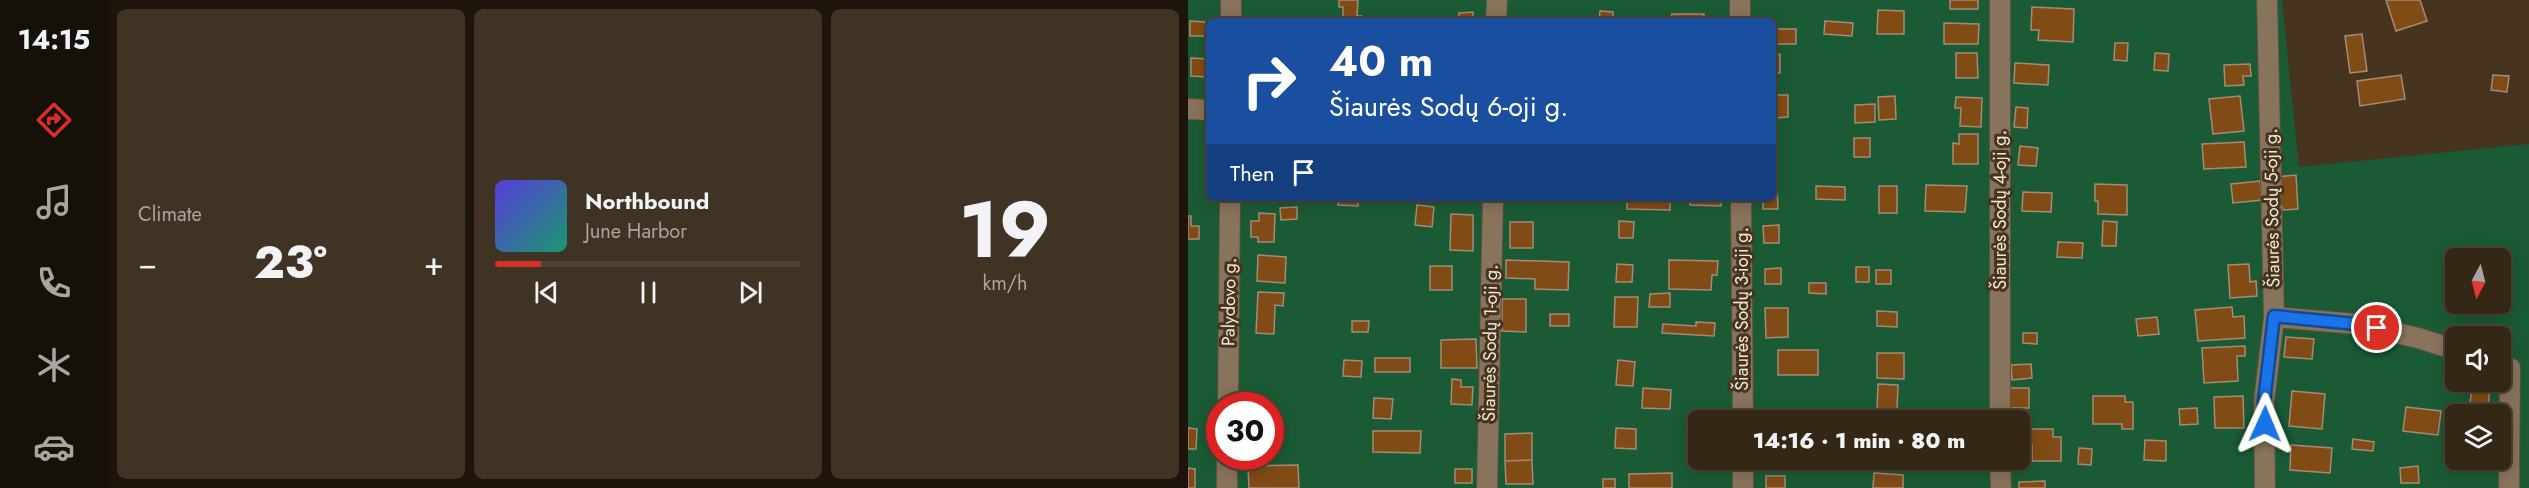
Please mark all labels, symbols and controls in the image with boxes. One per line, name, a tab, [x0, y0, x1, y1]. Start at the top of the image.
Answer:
text: 14:15	[18, 20, 90, 59]
text: 40 m	[1329, 31, 1433, 92]
icon: right	[1230, 42, 1308, 120]
text: Šiaurės Sodų 6-oji g.	[1329, 87, 1568, 126]
icon: directions	[33, 99, 75, 141]
street label: Šiaurės Sodų 5-oji g.	[2258, 128, 2286, 288]
street label: Šiaurės Sodų 4-oji g.	[1987, 130, 2013, 290]
icon: arrive	[1287, 156, 1320, 189]
text: Then	[1230, 157, 1275, 189]
text: 19	[959, 174, 1051, 286]
icon: music	[33, 181, 75, 223]
text: Northbound	[585, 185, 709, 217]
text: Climate	[138, 200, 202, 229]
text: June Harbor	[585, 217, 687, 246]
street label: Šiaurės Sodų 3-ioji g.	[1729, 227, 1755, 391]
text: 23°	[254, 230, 327, 295]
text: −	[138, 240, 157, 287]
text: +	[424, 240, 444, 287]
north arrow	[2445, 248, 2511, 314]
map controls	[2445, 248, 2511, 470]
street label: Palydovo g.	[1215, 258, 1243, 346]
icon: phone	[33, 262, 75, 304]
street label: Šiaurės Sodų 1-oji g.	[1476, 264, 1504, 422]
text: km/h	[982, 269, 1028, 298]
icon: previous	[530, 276, 563, 309]
icon: pause	[632, 276, 665, 309]
icon: next	[734, 276, 767, 309]
pin	[2351, 302, 2402, 353]
icon: arrive	[2360, 311, 2393, 344]
button: sound	[2445, 326, 2511, 392]
icon: climate	[33, 344, 75, 386]
speed limit sign: 30	[1206, 392, 1284, 470]
position arrow	[2233, 392, 2297, 456]
button: layers	[2445, 404, 2511, 470]
text: 14:16 · 1 min · 80 m	[1753, 424, 1965, 456]
icon: car	[33, 426, 75, 468]

